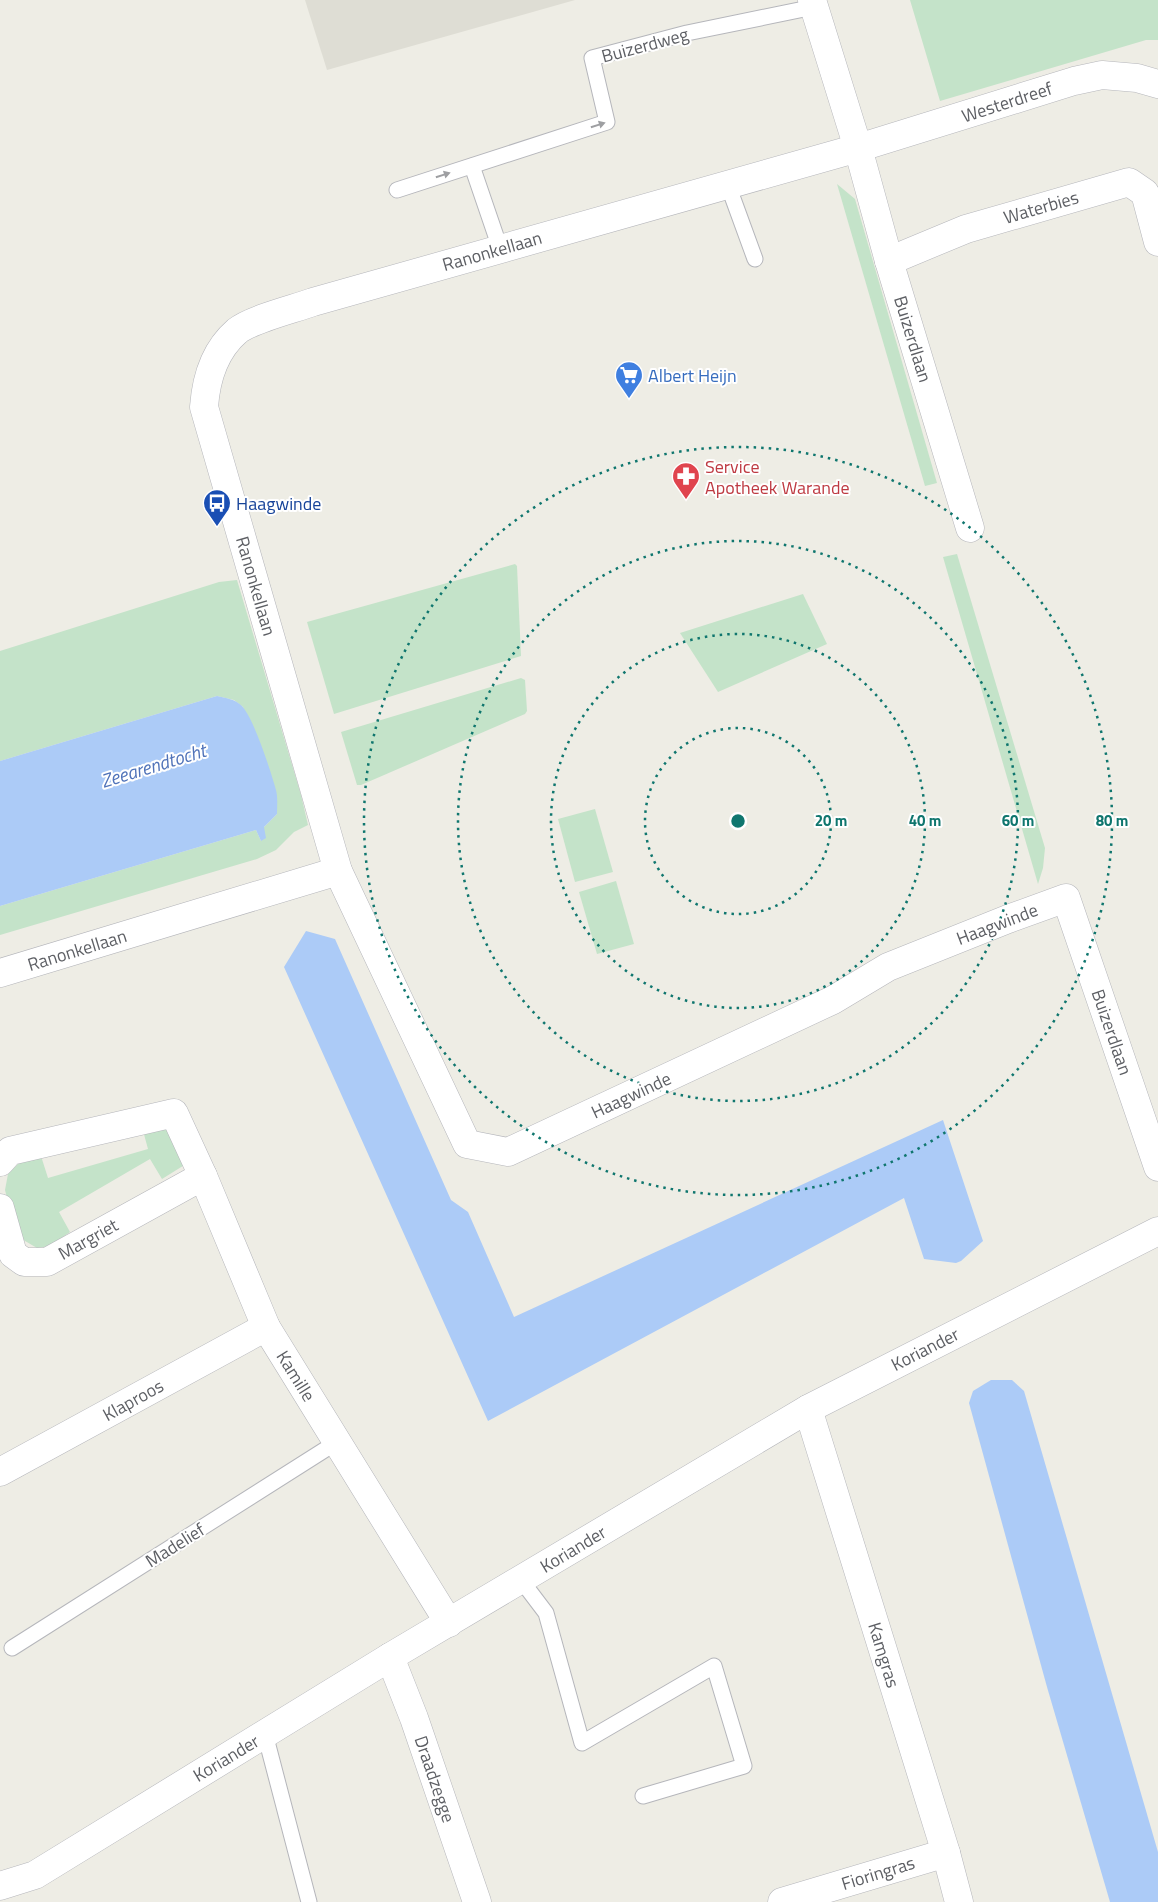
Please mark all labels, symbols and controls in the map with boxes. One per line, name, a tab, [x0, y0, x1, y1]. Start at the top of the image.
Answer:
street label: Buizerdweg	[598, 20, 692, 70]
street label: Westerdreef	[958, 75, 1056, 129]
one-way arrow	[591, 120, 606, 128]
one-way arrow	[436, 171, 451, 179]
street label: Waterbies	[1000, 183, 1082, 231]
street label: Ranonkellaan	[439, 224, 545, 278]
street label: Buizerdlaan	[887, 292, 939, 386]
supermarket icon: Albert Heijn	[614, 360, 644, 399]
place label: Albert Heijn	[648, 362, 737, 389]
place label: Service Apotheek Warande	[705, 453, 850, 501]
pharmacy icon: Service Apotheek Warande	[671, 461, 701, 500]
bus stop icon: Haagwinde	[202, 488, 232, 527]
place label: Haagwinde	[236, 490, 321, 517]
street label: Ranonkellaan	[229, 533, 283, 639]
water label: Zeearendtocht	[97, 735, 211, 795]
text: 20 m	[815, 809, 847, 832]
text: 40 m	[909, 809, 941, 832]
text: 60 m	[1002, 809, 1034, 832]
text: 80 m	[1096, 809, 1128, 832]
centre of rings	[729, 812, 747, 830]
street label: Haagwinde	[952, 896, 1042, 952]
street label: Ranonkellaan	[24, 922, 130, 978]
street label: Buizerdlaan	[1085, 985, 1139, 1079]
street label: Haagwinde	[587, 1065, 675, 1125]
street label: Margriet	[53, 1211, 124, 1267]
street label: Koriander	[886, 1320, 964, 1378]
street label: Kamille	[270, 1345, 322, 1407]
street label: Klaproos	[97, 1372, 169, 1428]
street label: Madelief	[140, 1516, 210, 1574]
street label: Koriander	[535, 1519, 611, 1579]
street label: Kamgras	[861, 1619, 907, 1691]
street label: Koriander	[188, 1728, 264, 1788]
street label: Draadzegge	[408, 1732, 462, 1826]
street label: Fioringras	[838, 1849, 918, 1897]

